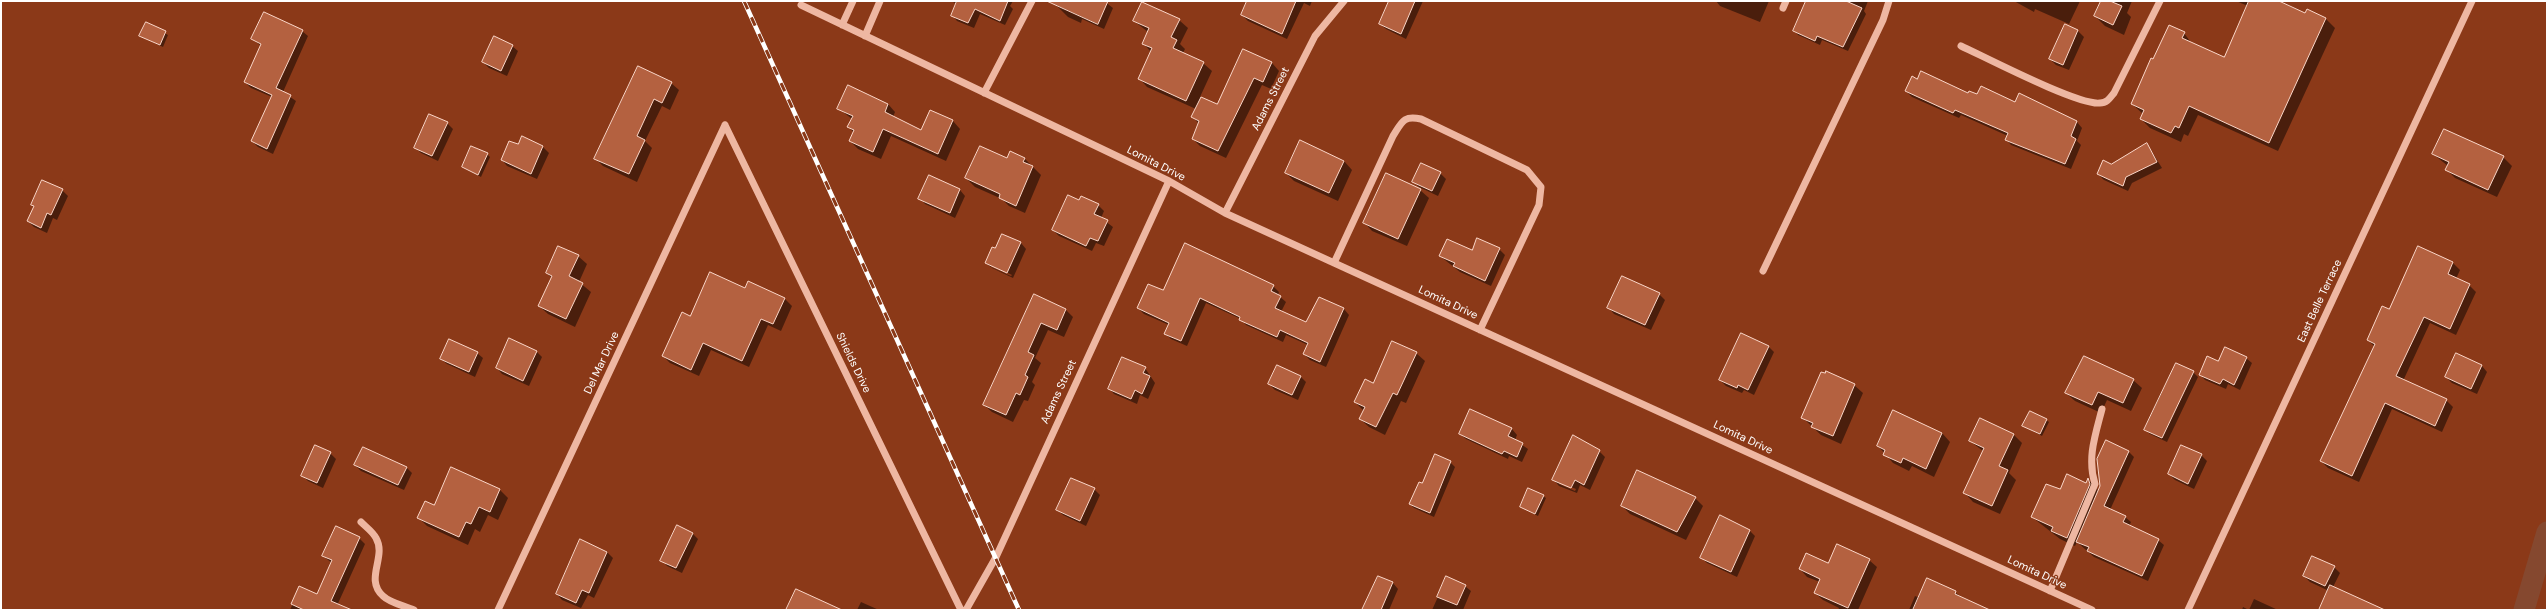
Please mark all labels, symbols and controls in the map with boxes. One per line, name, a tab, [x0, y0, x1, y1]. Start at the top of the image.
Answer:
street label: Adams Street	[1249, 65, 1293, 133]
street label: Lomita Drive	[1125, 144, 1187, 184]
street label: East Belle Terrace	[2295, 258, 2345, 344]
street label: Lomita Drive	[1416, 284, 1480, 322]
street label: Del Mar Drive	[582, 330, 622, 396]
street label: Shields Drive	[833, 331, 873, 395]
street label: Adams Street	[1038, 358, 1080, 426]
street label: Lomita Drive	[1711, 419, 1775, 457]
street label: Lomita Drive	[2005, 554, 2069, 592]

